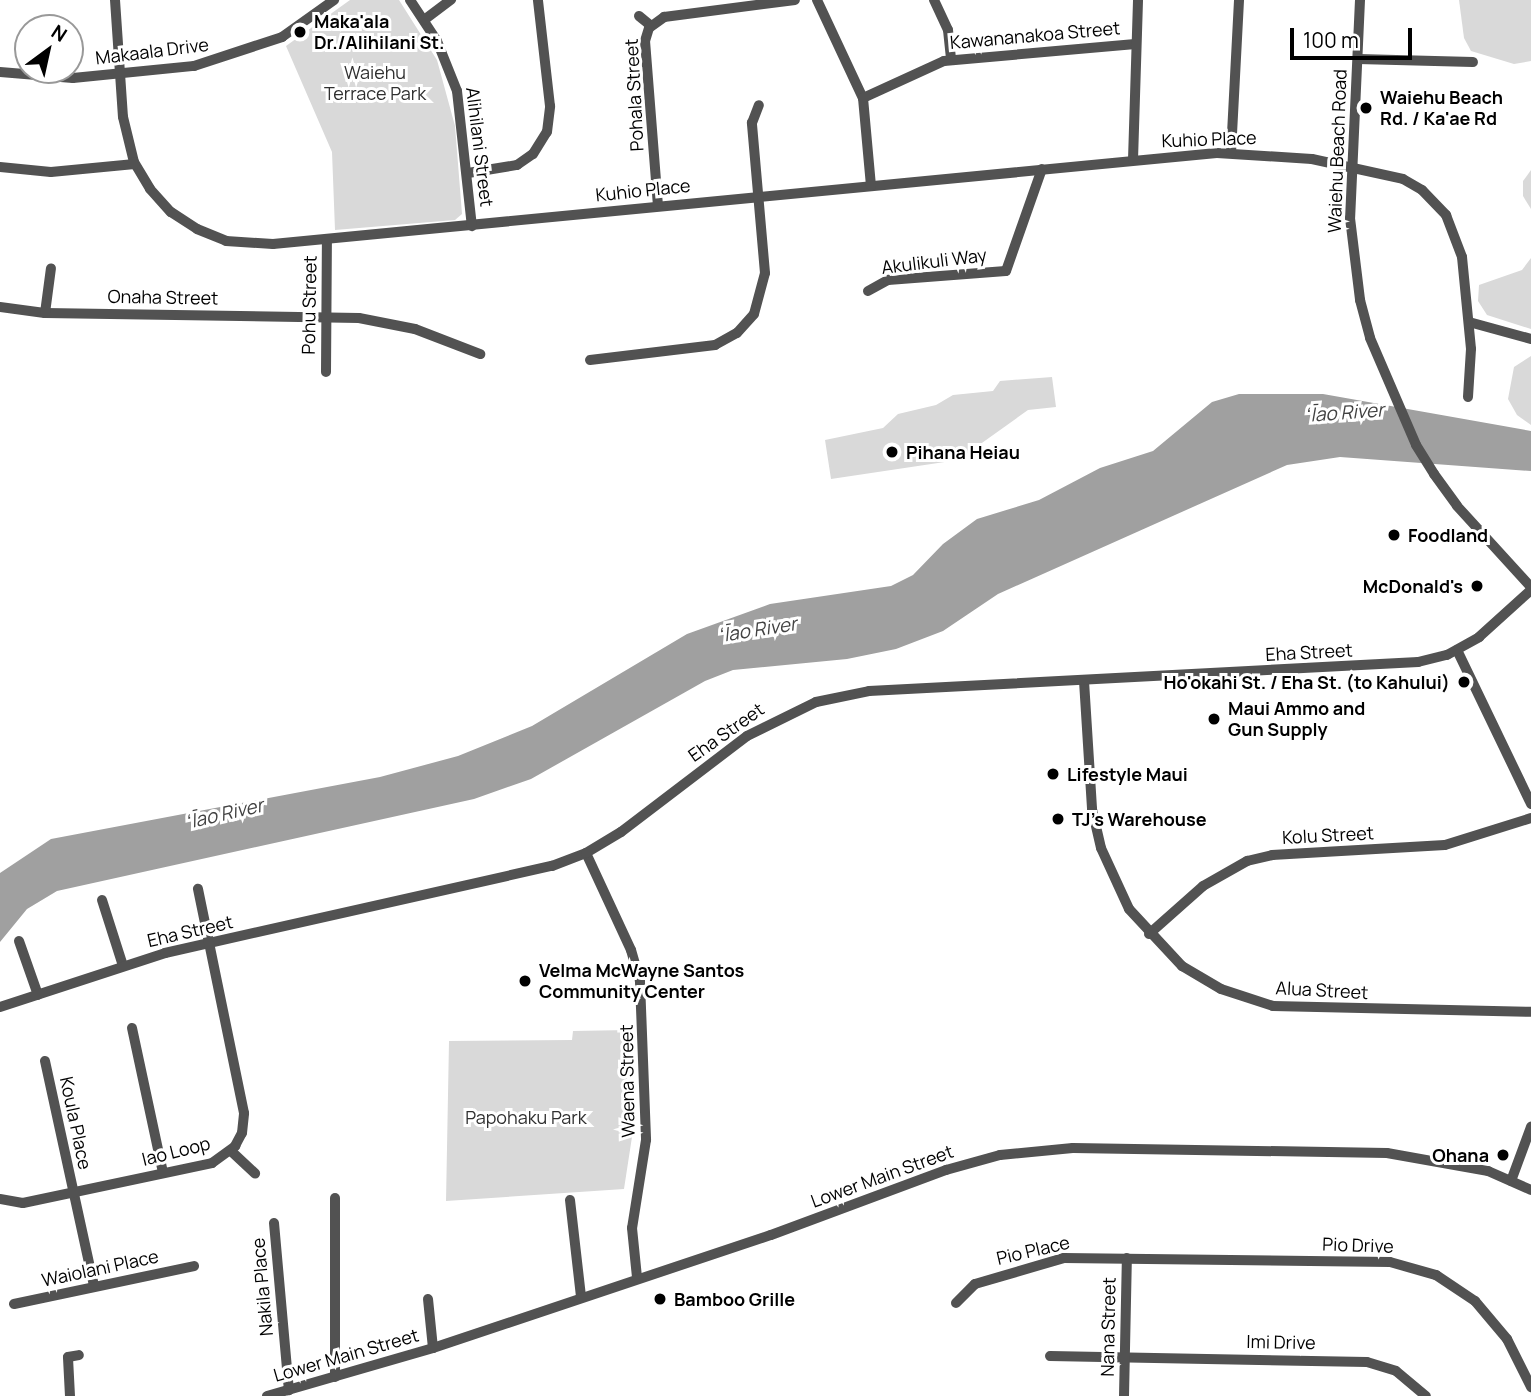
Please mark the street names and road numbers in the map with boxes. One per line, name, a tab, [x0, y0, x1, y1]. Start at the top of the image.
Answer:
street label: Kawananakoa Street	[949, 17, 1121, 53]
street label: Makaala Drive	[94, 33, 210, 69]
street label: Pohala Street	[620, 38, 648, 152]
street label: Waiehu Beach Road	[1323, 69, 1351, 233]
street label: Alihilani Street	[462, 86, 498, 208]
street label: Kuhio Place	[1161, 127, 1257, 151]
street label: Kuhio Place	[595, 174, 691, 206]
street label: Akulikuli Way	[880, 244, 988, 278]
street label: Pohu Street	[297, 255, 321, 355]
street label: Onaha Street	[107, 285, 219, 309]
street label: Eha Street	[1265, 639, 1353, 665]
street label: Eha Street	[684, 698, 768, 766]
street label: Kolu Street	[1282, 822, 1374, 848]
street label: Eha Street	[145, 911, 235, 951]
street label: Alua Street	[1275, 977, 1369, 1003]
street label: Waena Street	[615, 1024, 639, 1138]
street label: Koula Place	[56, 1075, 96, 1171]
street label: Iao Loop	[140, 1132, 212, 1170]
street label: Lower Main Street	[808, 1140, 956, 1212]
street label: Pio Place	[994, 1231, 1072, 1269]
street label: Pio Drive	[1322, 1233, 1394, 1257]
street label: Nakila Place	[247, 1237, 277, 1337]
street label: Waiolani Place	[40, 1245, 160, 1291]
street label: Nana Street	[1096, 1277, 1120, 1377]
street label: Lower Main Street	[271, 1324, 421, 1386]
street label: Imi Drive	[1246, 1331, 1316, 1353]

